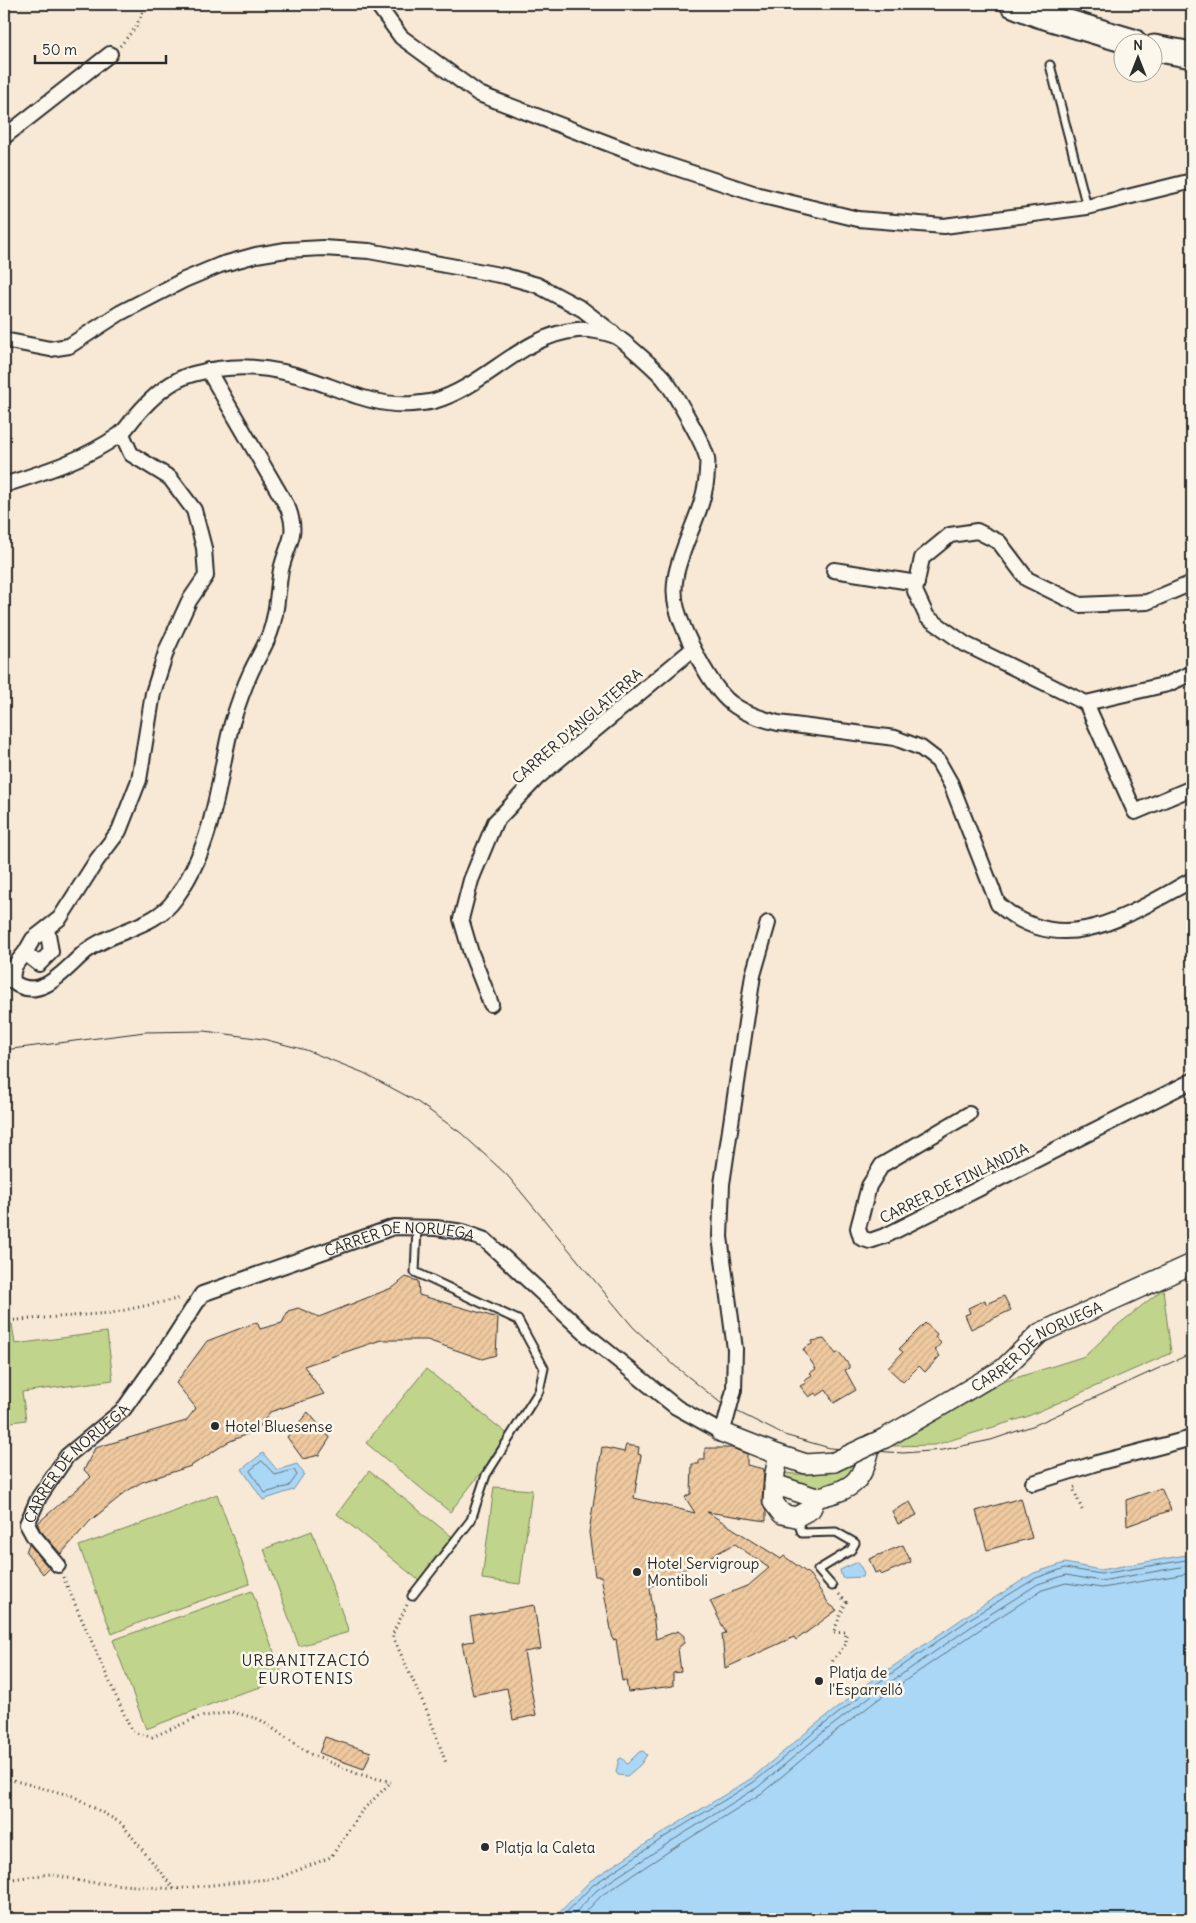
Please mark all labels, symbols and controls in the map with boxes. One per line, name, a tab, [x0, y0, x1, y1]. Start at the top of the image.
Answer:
scale bar	[35, 32, 166, 64]
north arrow	[1114, 32, 1164, 82]
text: N	[1133, 36, 1143, 54]
text: 50 m	[42, 40, 77, 59]
street label: CARRER D'ANGLATERRA	[508, 664, 646, 788]
street label: CARRER DE FINLÀNDIA	[876, 1138, 1032, 1227]
street label: CARRER DE NORUEGA	[322, 1217, 478, 1260]
street label: CARRER DE NORUEGA	[967, 1297, 1105, 1396]
street label: CARRER DE NORUEGA	[19, 1400, 134, 1526]
place label: Hotel Bluesense	[225, 1417, 332, 1436]
marker: Hotel Bluesense	[209, 1420, 221, 1432]
place label: Hotel Servigroup Montiboli	[647, 1554, 759, 1590]
marker: Hotel Servigroup Montiboli	[631, 1566, 643, 1578]
district label: URBANITZACIÓ EUROTENIS	[241, 1650, 371, 1688]
place label: Platja de l'Esparrelló	[829, 1663, 903, 1699]
marker: Platja de l'Esparrelló	[813, 1675, 825, 1687]
place label: Platja la Caleta	[495, 1838, 596, 1857]
marker: Platja la Caleta	[479, 1841, 491, 1853]

